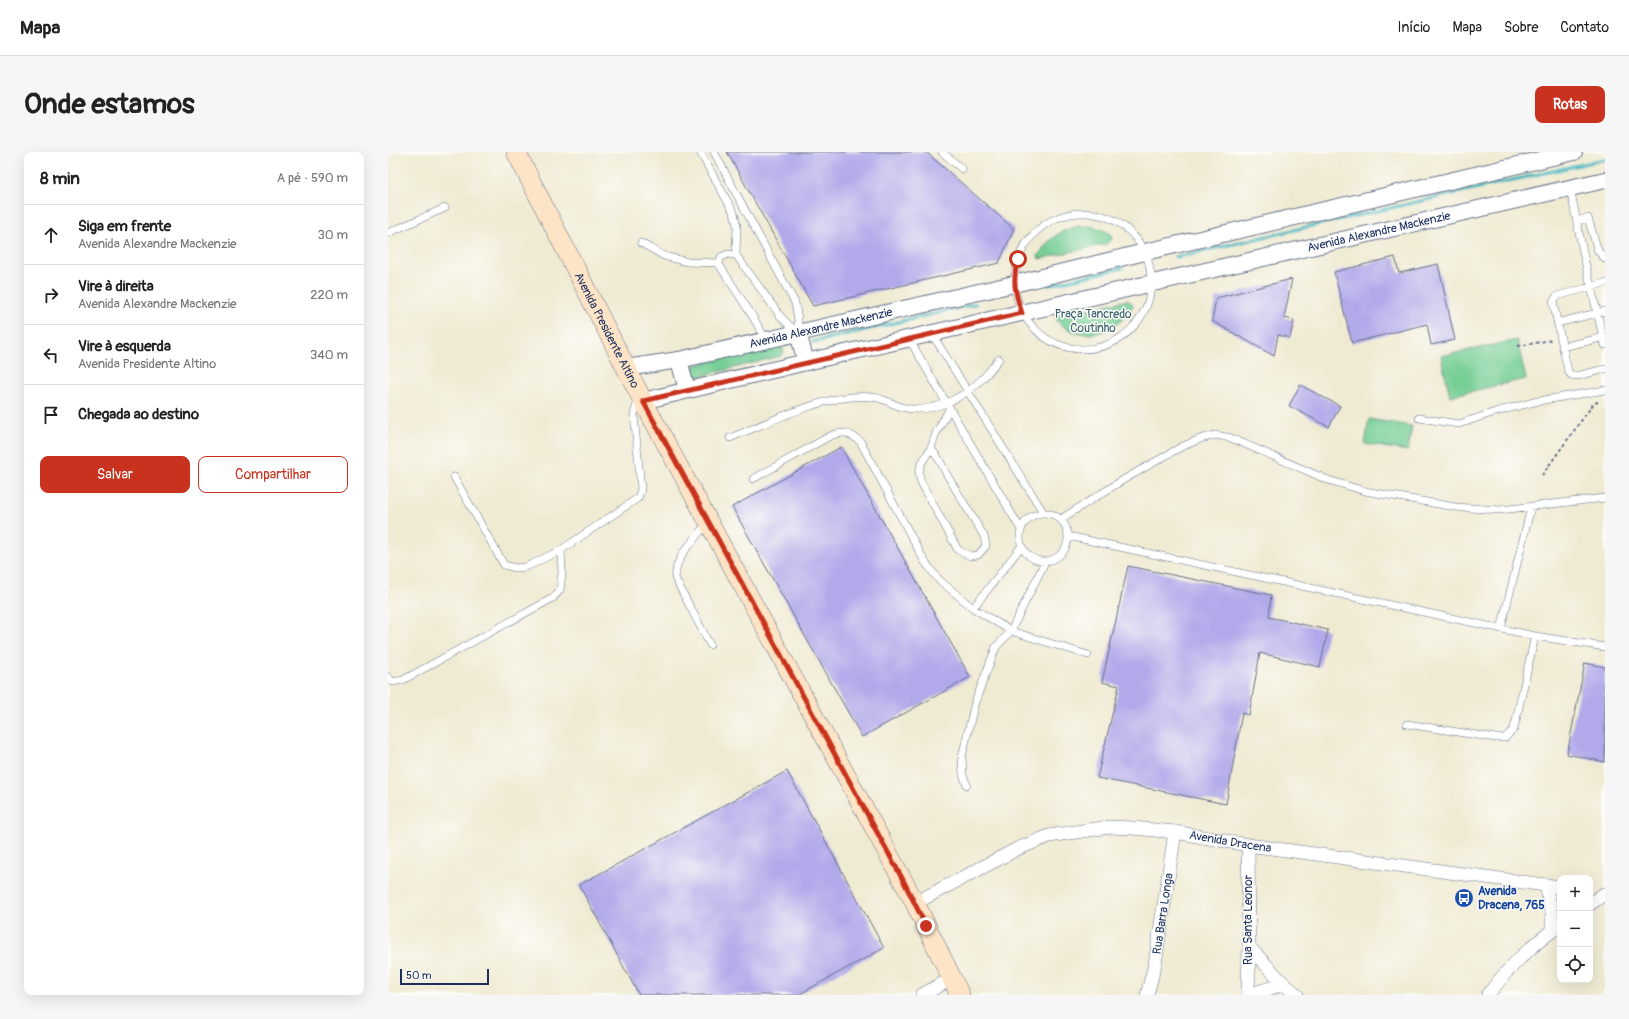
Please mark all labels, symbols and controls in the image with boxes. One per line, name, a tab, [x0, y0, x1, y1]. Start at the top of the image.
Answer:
text: Mapa	[20, 16, 60, 40]
text: Início	[1397, 19, 1430, 36]
text: Mapa	[1452, 19, 1482, 36]
text: Sobre	[1504, 19, 1538, 36]
text: Contato	[1560, 19, 1609, 36]
button: Rotas	[1535, 86, 1605, 123]
text: Onde estamos	[24, 87, 195, 122]
text: 8 min	[40, 168, 80, 189]
text: A pé · 590 m	[277, 170, 348, 186]
street label: Avenida Alexandre Mackenzie	[1306, 208, 1452, 256]
text: Siga em frente	[78, 217, 171, 236]
icon: ahead	[40, 224, 62, 246]
text: 30 m	[318, 227, 348, 243]
text: Avenida Alexandre Mackenzie	[78, 236, 236, 252]
route start	[1009, 250, 1027, 268]
street label: Avenida Presidente Altino	[571, 270, 642, 391]
text: Vire à direita	[78, 277, 154, 296]
icon: right	[40, 284, 62, 306]
text: 220 m	[310, 287, 348, 303]
text: Avenida Alexandre Mackenzie	[78, 296, 236, 312]
street label: Avenida Alexandre Mackenzie	[748, 305, 894, 352]
park label: Praça Tancredo Coutinho	[1055, 307, 1132, 336]
text: Vire à esquerda	[78, 337, 171, 356]
icon: left	[40, 344, 62, 366]
text: 340 m	[310, 347, 348, 363]
text: Avenida Presidente Altino	[78, 356, 216, 372]
icon: arrive	[40, 404, 62, 426]
text: Chegada ao destino	[78, 405, 199, 424]
button: Salvar	[40, 456, 190, 493]
button: Compartilhar	[198, 456, 348, 493]
street label: Avenida Dracena	[1188, 828, 1273, 856]
street label: Rua Barra Longa	[1150, 872, 1177, 955]
street label: Rua Santa Leonor	[1241, 874, 1256, 965]
map controls	[1557, 875, 1593, 983]
button: +	[1557, 875, 1593, 911]
place label: Avenida Dracena, 765	[1478, 884, 1545, 913]
bus stop icon: Avenida Dracena, 765	[1453, 887, 1475, 909]
button: −	[1557, 911, 1593, 947]
route end	[917, 917, 935, 935]
button: locate	[1557, 947, 1593, 983]
scale bar	[400, 967, 489, 986]
text: 50 m	[406, 969, 432, 982]

